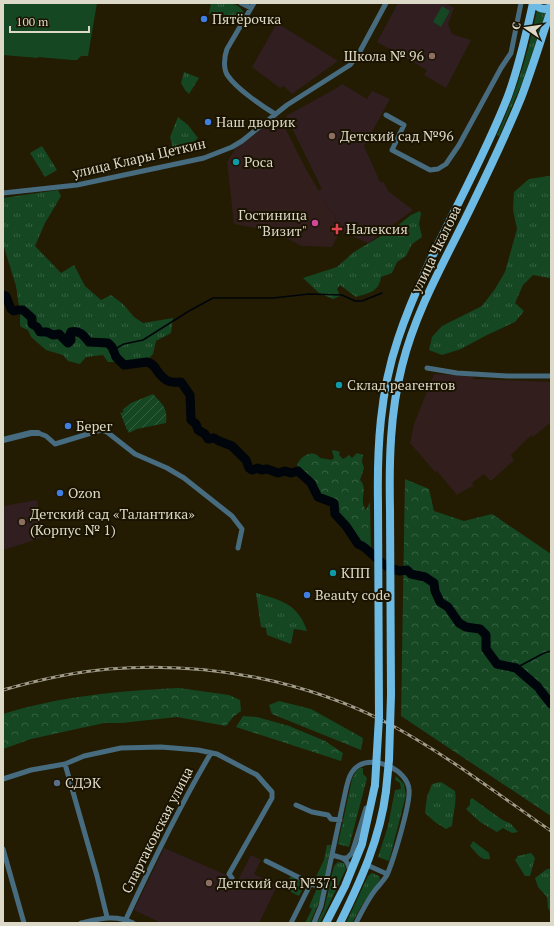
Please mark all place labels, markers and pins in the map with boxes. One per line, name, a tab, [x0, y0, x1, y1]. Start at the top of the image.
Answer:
place label: Пятёрочка	[212, 9, 281, 28]
marker: Пятёрочка	[199, 14, 209, 24]
place label: Школа № 96	[344, 46, 425, 65]
marker: Школа № 96	[427, 51, 437, 61]
place label: Наш дворик	[216, 112, 296, 131]
marker: Наш дворик	[203, 117, 213, 127]
place label: Детский сад №96	[340, 126, 454, 145]
marker: Детский сад №96	[327, 131, 337, 141]
place label: Роса	[244, 152, 273, 171]
marker: Роса	[231, 157, 241, 167]
place label: Гостиница "Визит"	[238, 205, 307, 240]
marker: Гостиница "Визит"	[310, 218, 320, 228]
place label: Налексия	[346, 219, 408, 238]
marker: Налексия	[331, 223, 343, 235]
place label: Склад реагентов	[347, 375, 455, 394]
marker: Склад реагентов	[334, 380, 344, 390]
place label: Берег	[76, 416, 112, 435]
marker: Берег	[63, 421, 73, 431]
place label: Ozon	[68, 483, 102, 502]
marker: Ozon	[55, 488, 65, 498]
place label: Детский сад «Талантика» (Корпус № 1)	[30, 504, 195, 539]
marker: Детский сад «Талантика» (Корпус № 1)	[17, 517, 27, 527]
place label: КПП	[341, 563, 370, 582]
marker: КПП	[328, 568, 338, 578]
place label: Beauty code	[315, 585, 390, 604]
marker: Beauty code	[302, 590, 312, 600]
place label: СДЭК	[65, 773, 102, 792]
marker: СДЭК	[52, 778, 62, 788]
place label: Детский сад №371	[217, 873, 338, 892]
marker: Детский сад №371	[204, 878, 214, 888]

